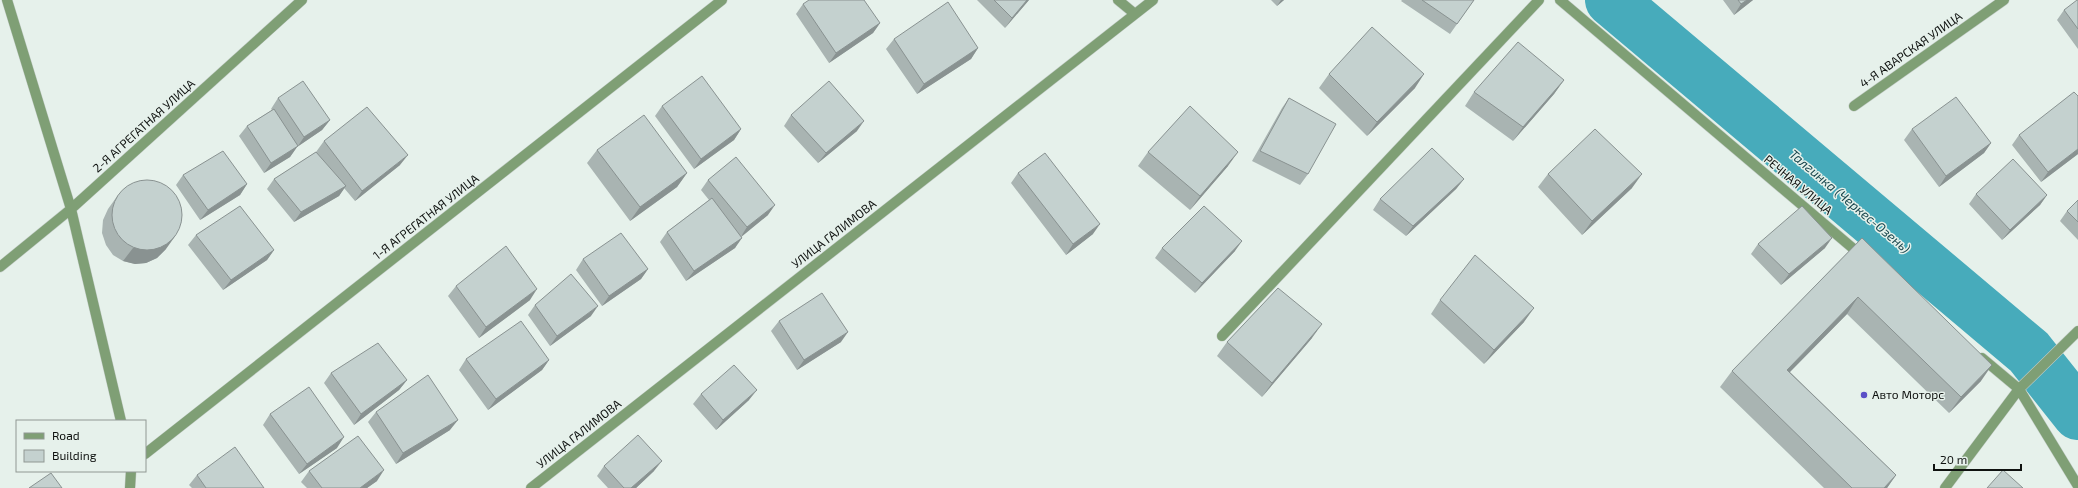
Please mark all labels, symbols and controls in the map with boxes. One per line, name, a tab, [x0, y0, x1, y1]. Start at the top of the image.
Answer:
street label: 4-Я АВАРСКАЯ УЛИЦА	[1856, 8, 1965, 90]
street label: 2-Я АГРЕГАТНАЯ УЛИЦА	[90, 75, 198, 175]
water label: Талгинка (Черкес-Озень)	[1786, 146, 1914, 257]
street label: РЕЧНАЯ УЛИЦА	[1762, 152, 1836, 217]
street label: 1-Я АГРЕГАТНАЯ УЛИЦА	[370, 170, 481, 262]
street label: УЛИЦА ГАЛИМОВА	[788, 196, 879, 270]
place label: Авто Моторс	[1872, 387, 1944, 401]
marker: Авто Моторс	[1859, 390, 1869, 400]
street label: УЛИЦА ГАЛИМОВА	[533, 396, 624, 470]
legend	[16, 420, 146, 472]
text: Road	[52, 428, 80, 442]
scale bar	[1934, 446, 2021, 472]
text: Building	[52, 448, 97, 462]
text: 20 m	[1940, 452, 1967, 466]

